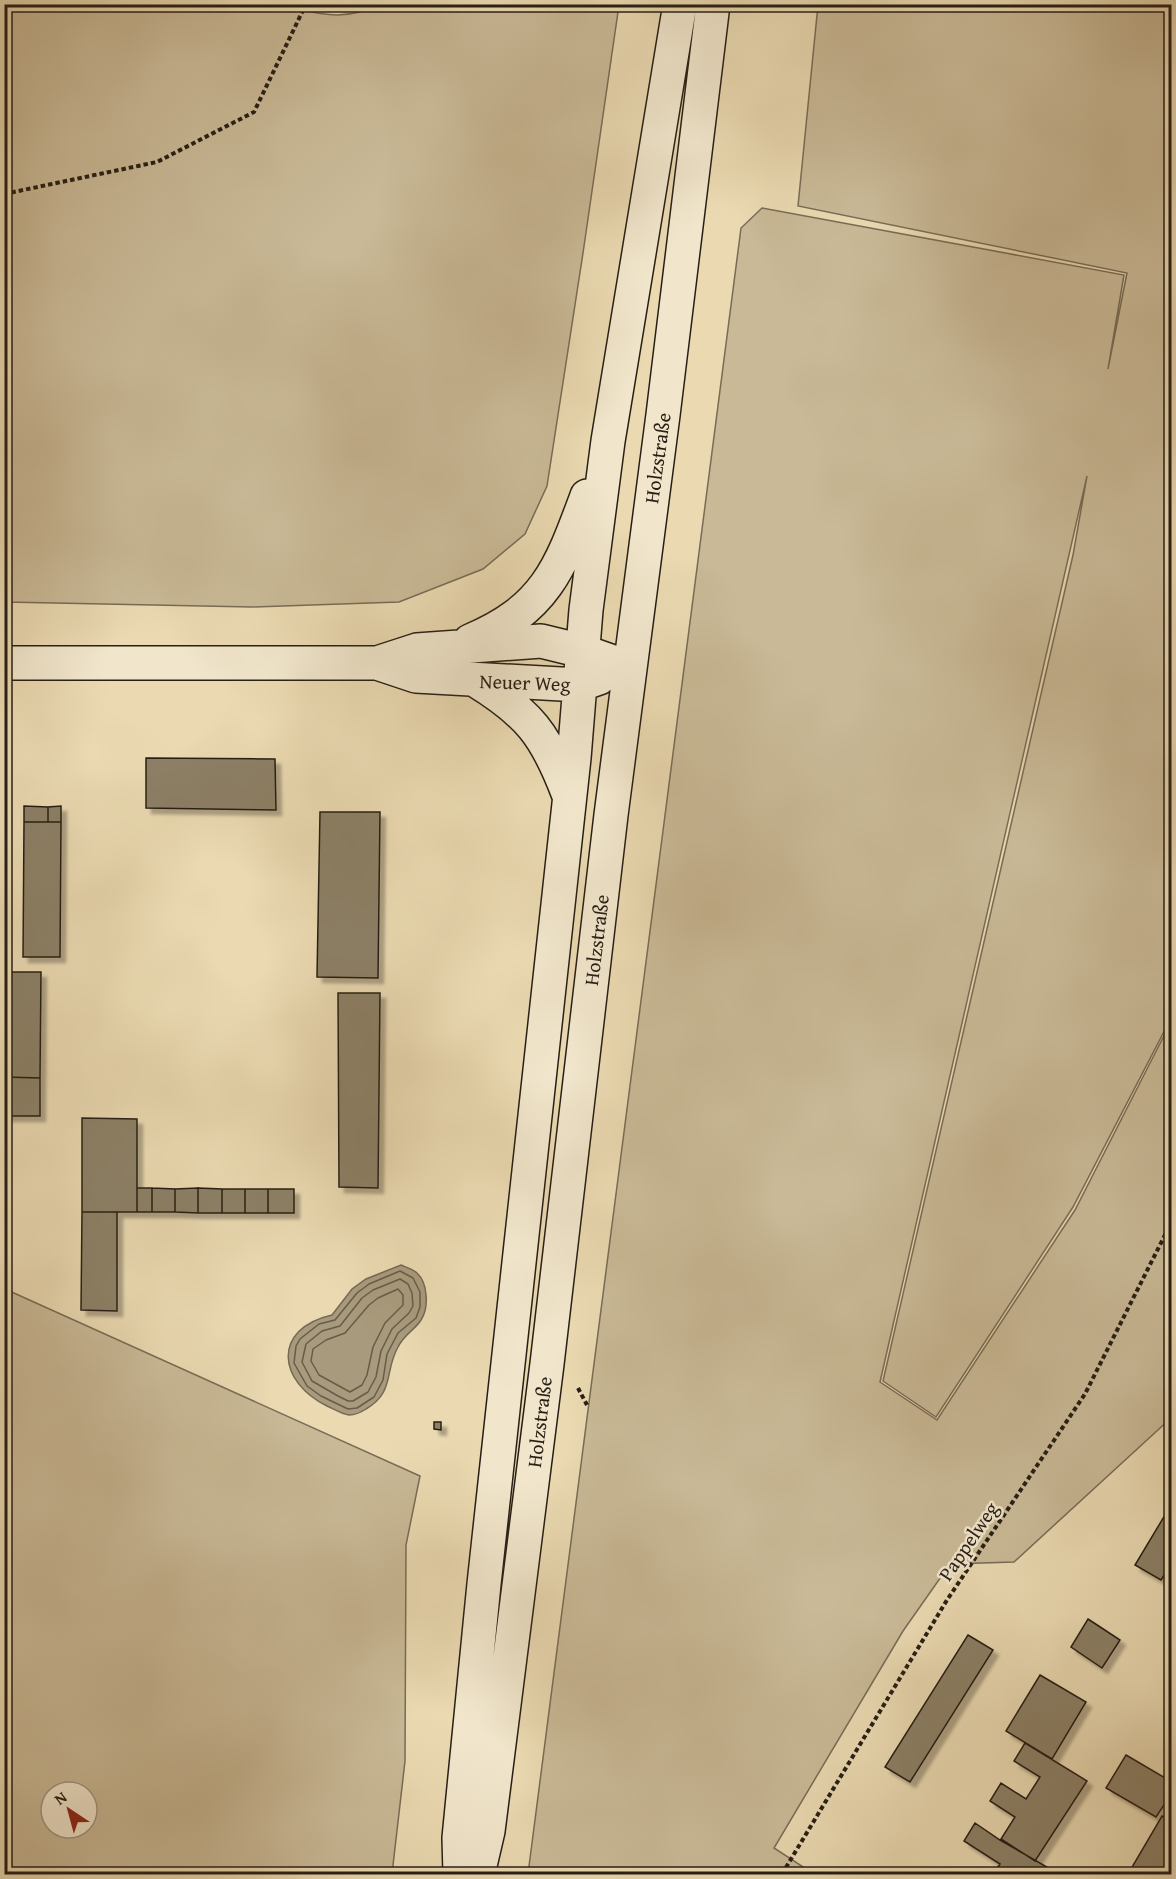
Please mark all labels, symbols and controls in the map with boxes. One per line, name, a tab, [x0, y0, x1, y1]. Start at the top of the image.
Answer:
street label: Holzstraße	[636, 411, 678, 505]
street label: Neuer Weg	[479, 666, 571, 698]
street label: Holzstraße	[576, 893, 616, 987]
street label: Holzstraße	[519, 1375, 559, 1469]
street label: Pappelweg	[931, 1496, 1005, 1586]
north arrow	[39, 1780, 99, 1840]
text: N	[49, 1785, 72, 1811]

